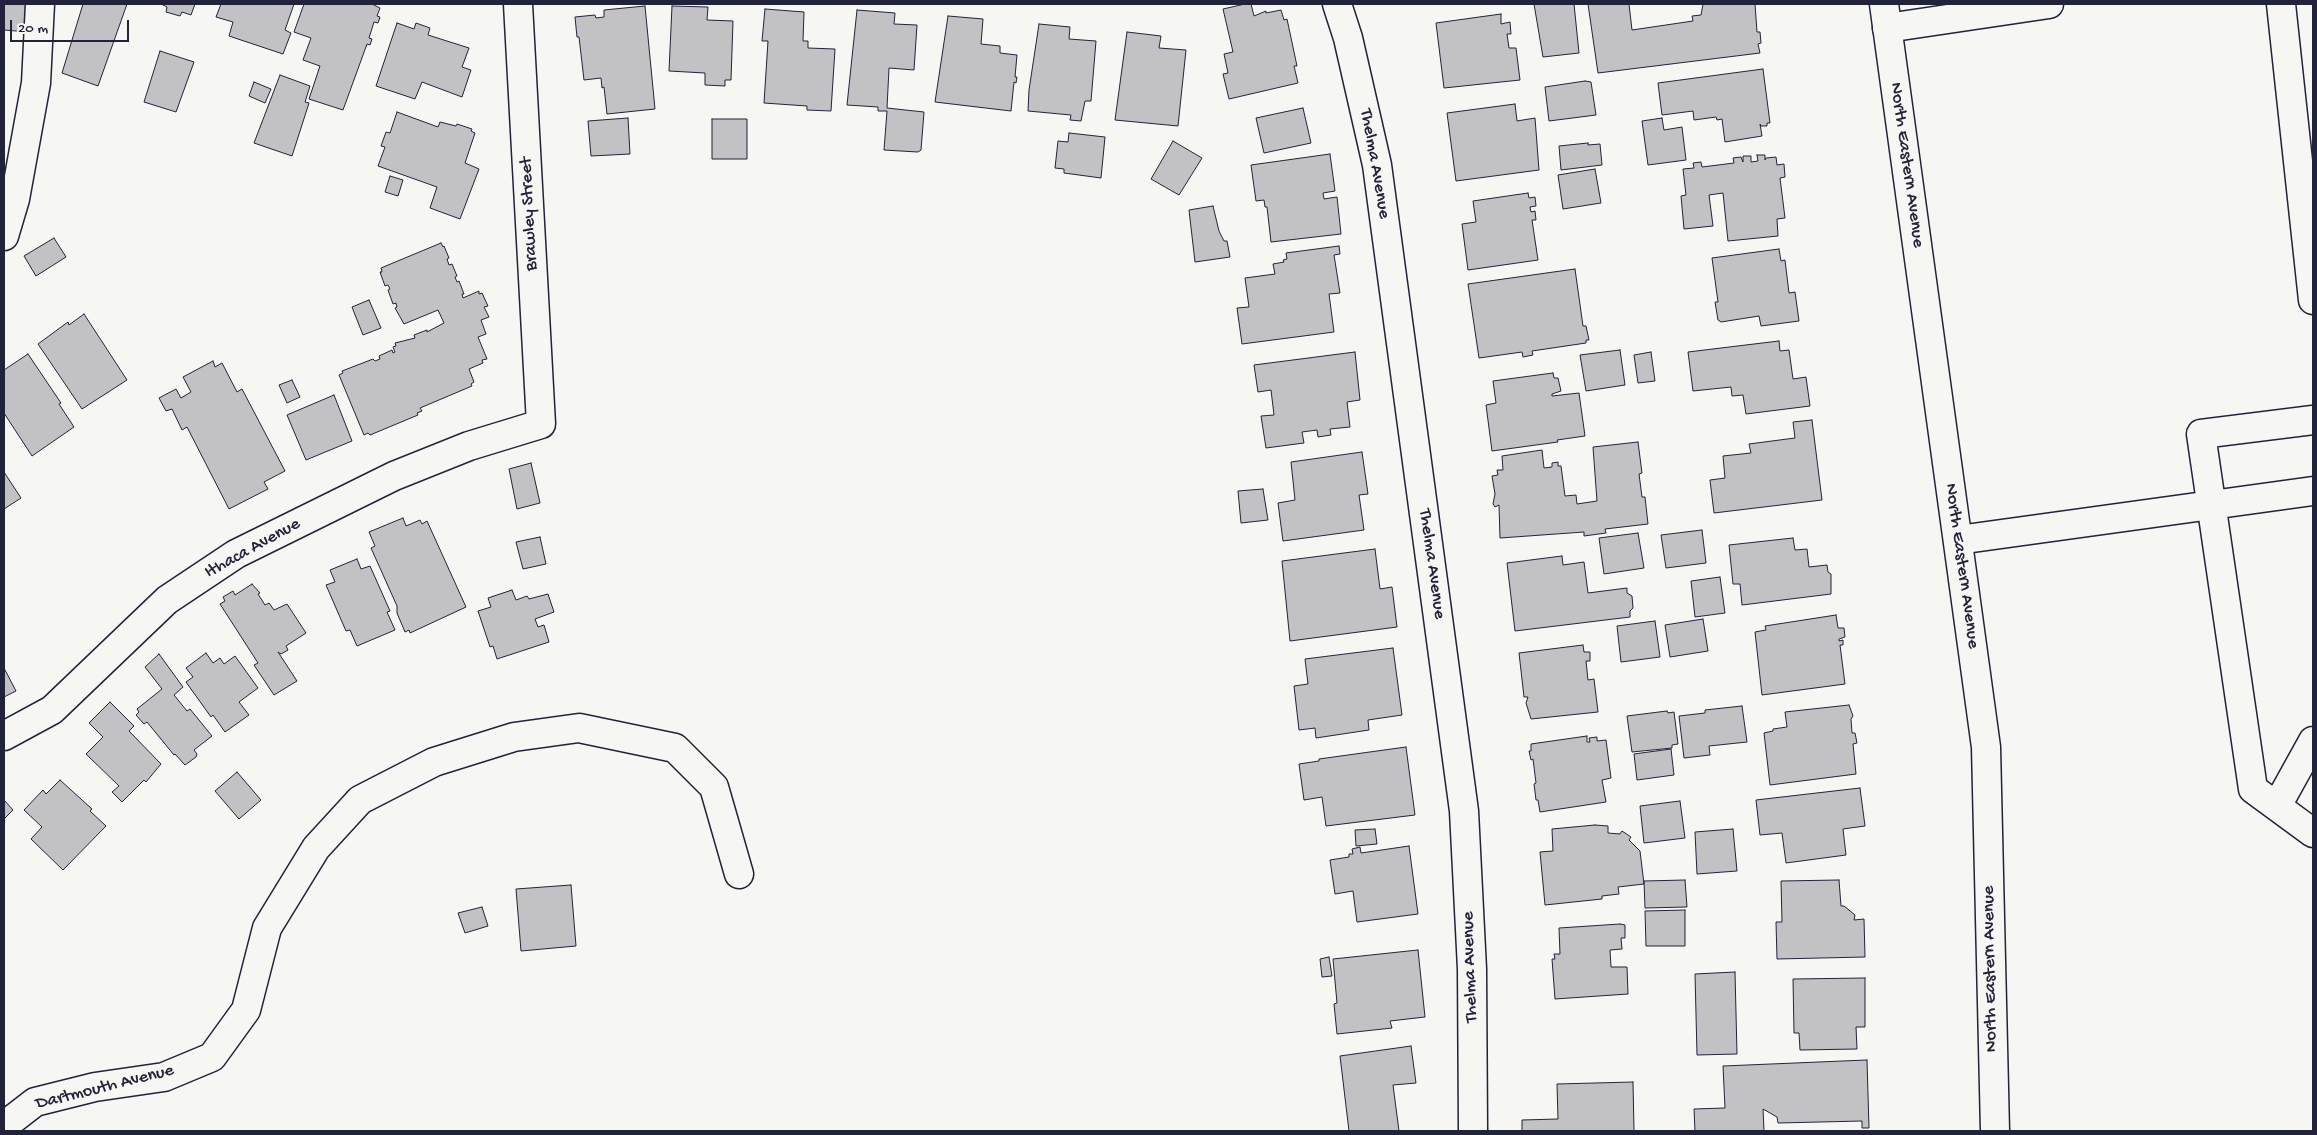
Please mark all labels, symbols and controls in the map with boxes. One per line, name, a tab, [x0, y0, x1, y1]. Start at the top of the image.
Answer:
scale bar	[12, 10, 131, 42]
text: 20 m	[18, 20, 48, 38]
street label: North Eastern Avenue	[1884, 81, 1928, 249]
street label: Thelma Avenue	[1354, 107, 1394, 221]
street label: Brawley Street	[516, 157, 544, 271]
street label: North Eastern Avenue	[1939, 482, 1983, 650]
street label: Thelma Avenue	[1413, 508, 1449, 620]
street label: Ithaca Avenue	[201, 514, 305, 584]
street label: North Eastern Avenue	[1979, 886, 2003, 1052]
street label: Thelma Avenue	[1458, 911, 1484, 1023]
street label: Dartmouth Avenue	[34, 1060, 176, 1116]

